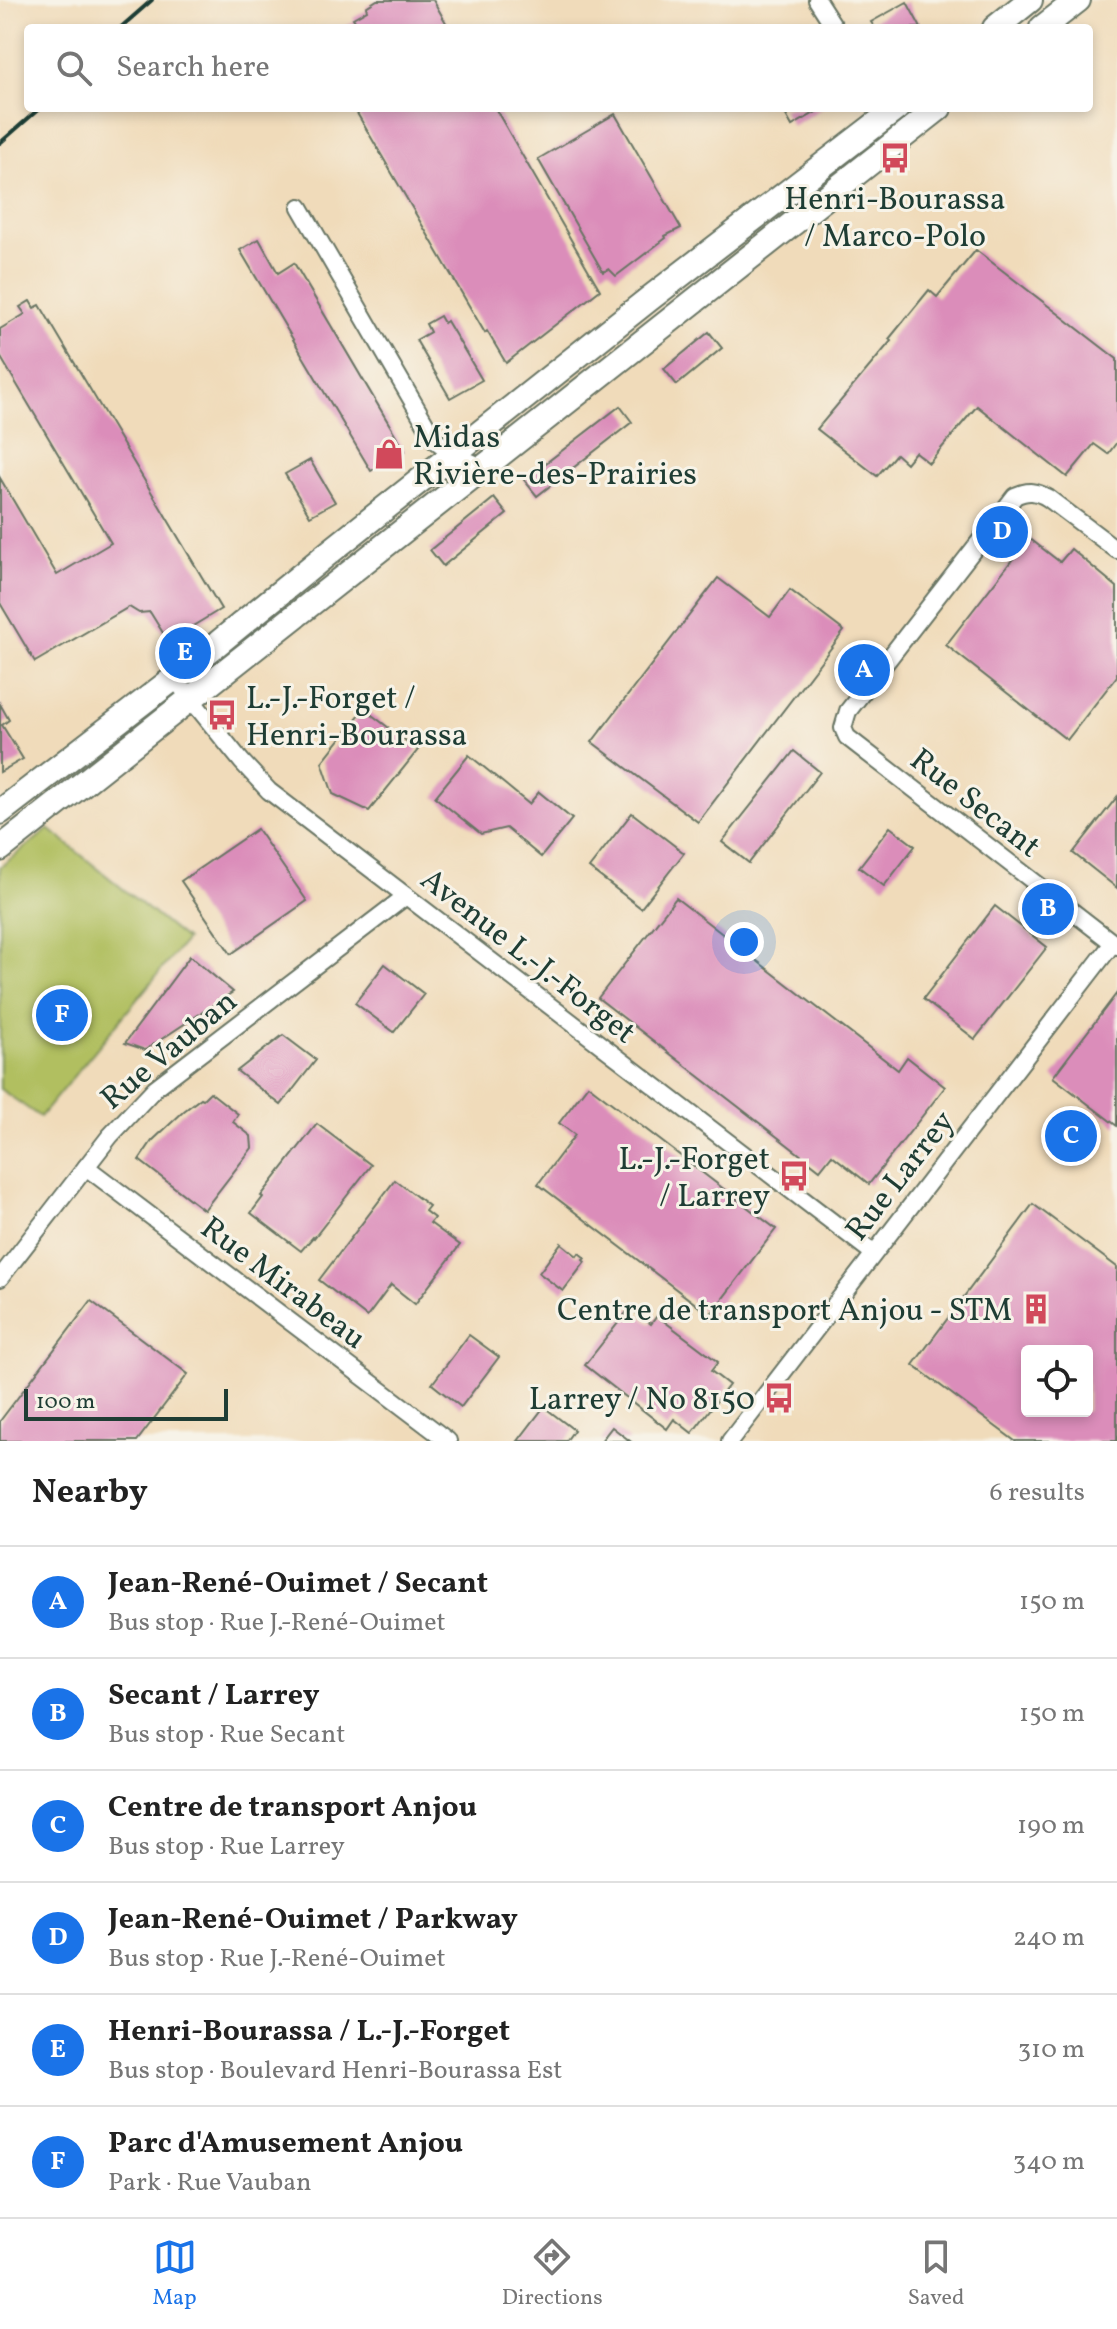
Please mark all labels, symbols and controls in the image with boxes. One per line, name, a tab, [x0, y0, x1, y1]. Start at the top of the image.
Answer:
search box	[24, 24, 1093, 112]
icon: search	[52, 46, 96, 90]
text: Search here	[116, 47, 270, 89]
bus stop icon: Henri-Bourassa / Marco-Polo	[878, 141, 912, 175]
place label: Henri-Bourassa / Marco-Polo	[784, 179, 1006, 260]
place label: Midas Rivière-des-Prairies	[413, 417, 697, 498]
shop icon: Midas Rivière-des-Prairies	[372, 437, 406, 471]
pin: D	[976, 502, 1028, 562]
pin: E	[159, 623, 211, 683]
pin: A	[838, 640, 890, 700]
place label: L.-J.-Forget / Henri-Bourassa	[246, 678, 468, 759]
bus stop icon: L.-J.-Forget / Henri-Bourassa	[205, 698, 239, 732]
street label: Rue Secant	[900, 739, 1049, 869]
street label: Avenue L.-J.-Forget	[410, 859, 644, 1056]
pin: B	[1022, 879, 1074, 939]
your location	[724, 922, 764, 962]
street label: Rue Vauban	[92, 981, 248, 1122]
pin: F	[36, 985, 88, 1045]
street label: Rue Larrey	[837, 1102, 966, 1251]
pin: C	[1045, 1106, 1097, 1166]
place label: L.-J.-Forget / Larrey	[618, 1139, 770, 1220]
bus stop icon: L.-J.-Forget / Larrey	[777, 1159, 811, 1193]
street label: Rue Mirabeau	[190, 1208, 374, 1361]
place label: Centre de transport Anjou - STM	[557, 1290, 1012, 1334]
building icon: Centre de transport Anjou - STM	[1019, 1292, 1053, 1326]
map controls	[1021, 1345, 1093, 1417]
button: locate	[1021, 1345, 1093, 1417]
place label: Larrey / No 8150	[529, 1379, 755, 1423]
bus stop icon: Larrey / No 8150	[762, 1381, 796, 1415]
scale bar	[24, 1385, 228, 1421]
text: 100 m	[36, 1387, 95, 1418]
text: Nearby	[32, 1470, 148, 1517]
text: 6 results	[990, 1475, 1085, 1511]
text: Jean-René-Ouimet / Secant	[108, 1563, 488, 1605]
text: A	[49, 1584, 67, 1620]
text: 150 m	[1019, 1584, 1085, 1620]
text: Bus stop · Rue J.-René-Ouimet	[108, 1605, 446, 1641]
text: Secant / Larrey	[108, 1675, 320, 1717]
text: B	[49, 1696, 67, 1732]
text: 150 m	[1019, 1696, 1085, 1732]
text: Bus stop · Rue Secant	[108, 1717, 345, 1753]
text: Centre de transport Anjou	[108, 1787, 477, 1829]
text: C	[50, 1808, 66, 1844]
text: 190 m	[1017, 1808, 1085, 1844]
text: Bus stop · Rue Larrey	[108, 1829, 345, 1865]
text: Jean-René-Ouimet / Parkway	[108, 1899, 518, 1941]
text: D	[48, 1920, 68, 1956]
text: 240 m	[1013, 1920, 1085, 1956]
text: Bus stop · Rue J.-René-Ouimet	[108, 1941, 446, 1977]
text: Henri-Bourassa / L.-J.-Forget	[108, 2011, 510, 2053]
text: E	[50, 2032, 66, 2068]
text: 310 m	[1018, 2032, 1085, 2068]
text: Bus stop · Boulevard Henri-Bourassa Est	[108, 2053, 562, 2089]
text: Parc d'Amusement Anjou	[108, 2123, 463, 2165]
text: F	[50, 2144, 66, 2180]
text: 340 m	[1013, 2144, 1085, 2180]
text: Park · Rue Vauban	[108, 2165, 312, 2201]
tab: Map	[153, 2235, 197, 2314]
tab: Directions	[502, 2235, 603, 2314]
tab: Saved	[908, 2235, 964, 2314]

